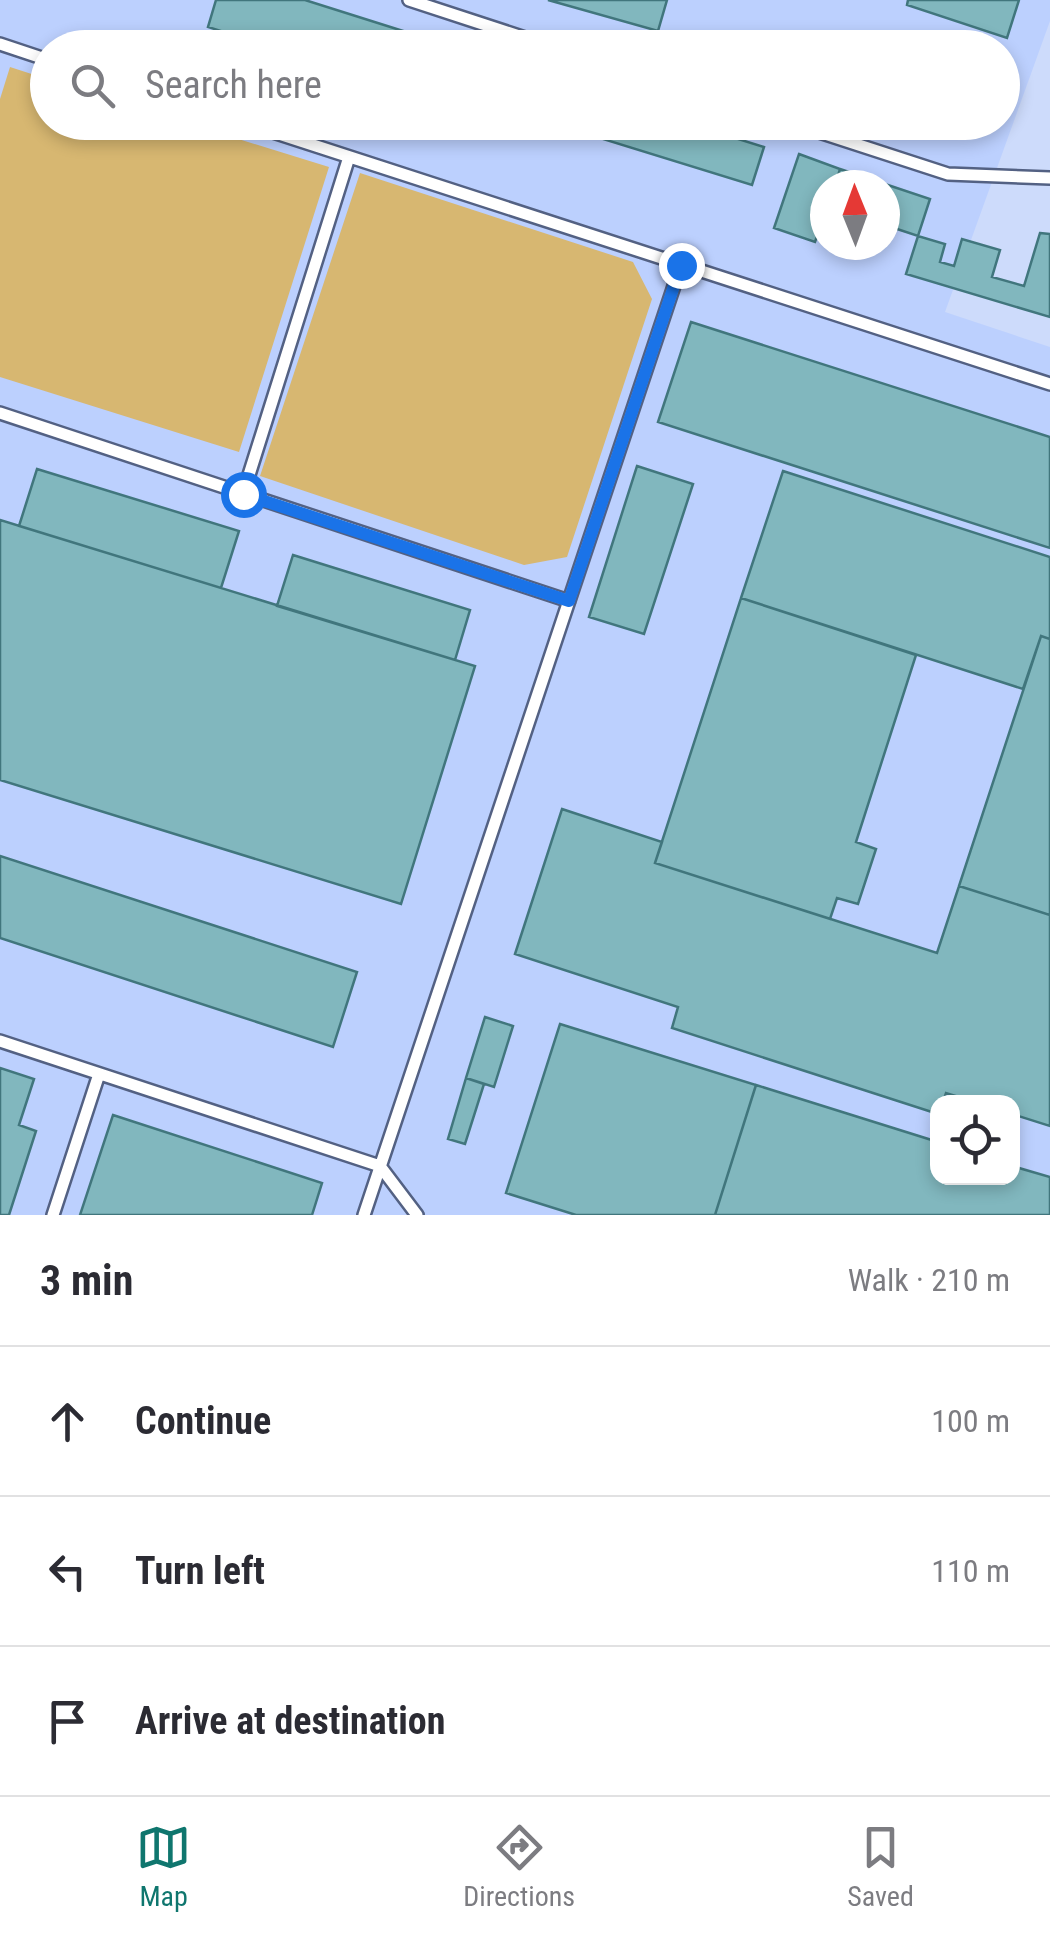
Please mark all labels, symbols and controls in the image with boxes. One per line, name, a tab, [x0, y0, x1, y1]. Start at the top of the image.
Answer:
search box	[30, 30, 1020, 140]
icon: search	[65, 58, 120, 113]
text: Search here	[145, 63, 322, 107]
north arrow	[810, 170, 900, 260]
route end	[659, 243, 705, 289]
route start	[221, 472, 267, 518]
map controls	[930, 1095, 1020, 1185]
button: locate	[930, 1095, 1020, 1185]
text: 3 min	[40, 1256, 133, 1305]
text: Walk · 210 m	[848, 1261, 1010, 1299]
icon: ahead	[40, 1394, 95, 1449]
text: Continue	[135, 1399, 271, 1443]
text: 100 m	[931, 1402, 1010, 1440]
icon: left	[40, 1544, 95, 1599]
text: Turn left	[135, 1549, 265, 1593]
text: 110 m	[931, 1552, 1010, 1590]
icon: arrive	[40, 1694, 95, 1749]
text: Arrive at destination	[135, 1699, 445, 1743]
tab: Map	[136, 1820, 191, 1913]
tab: Directions	[463, 1820, 575, 1913]
tab: Saved	[847, 1820, 914, 1913]

